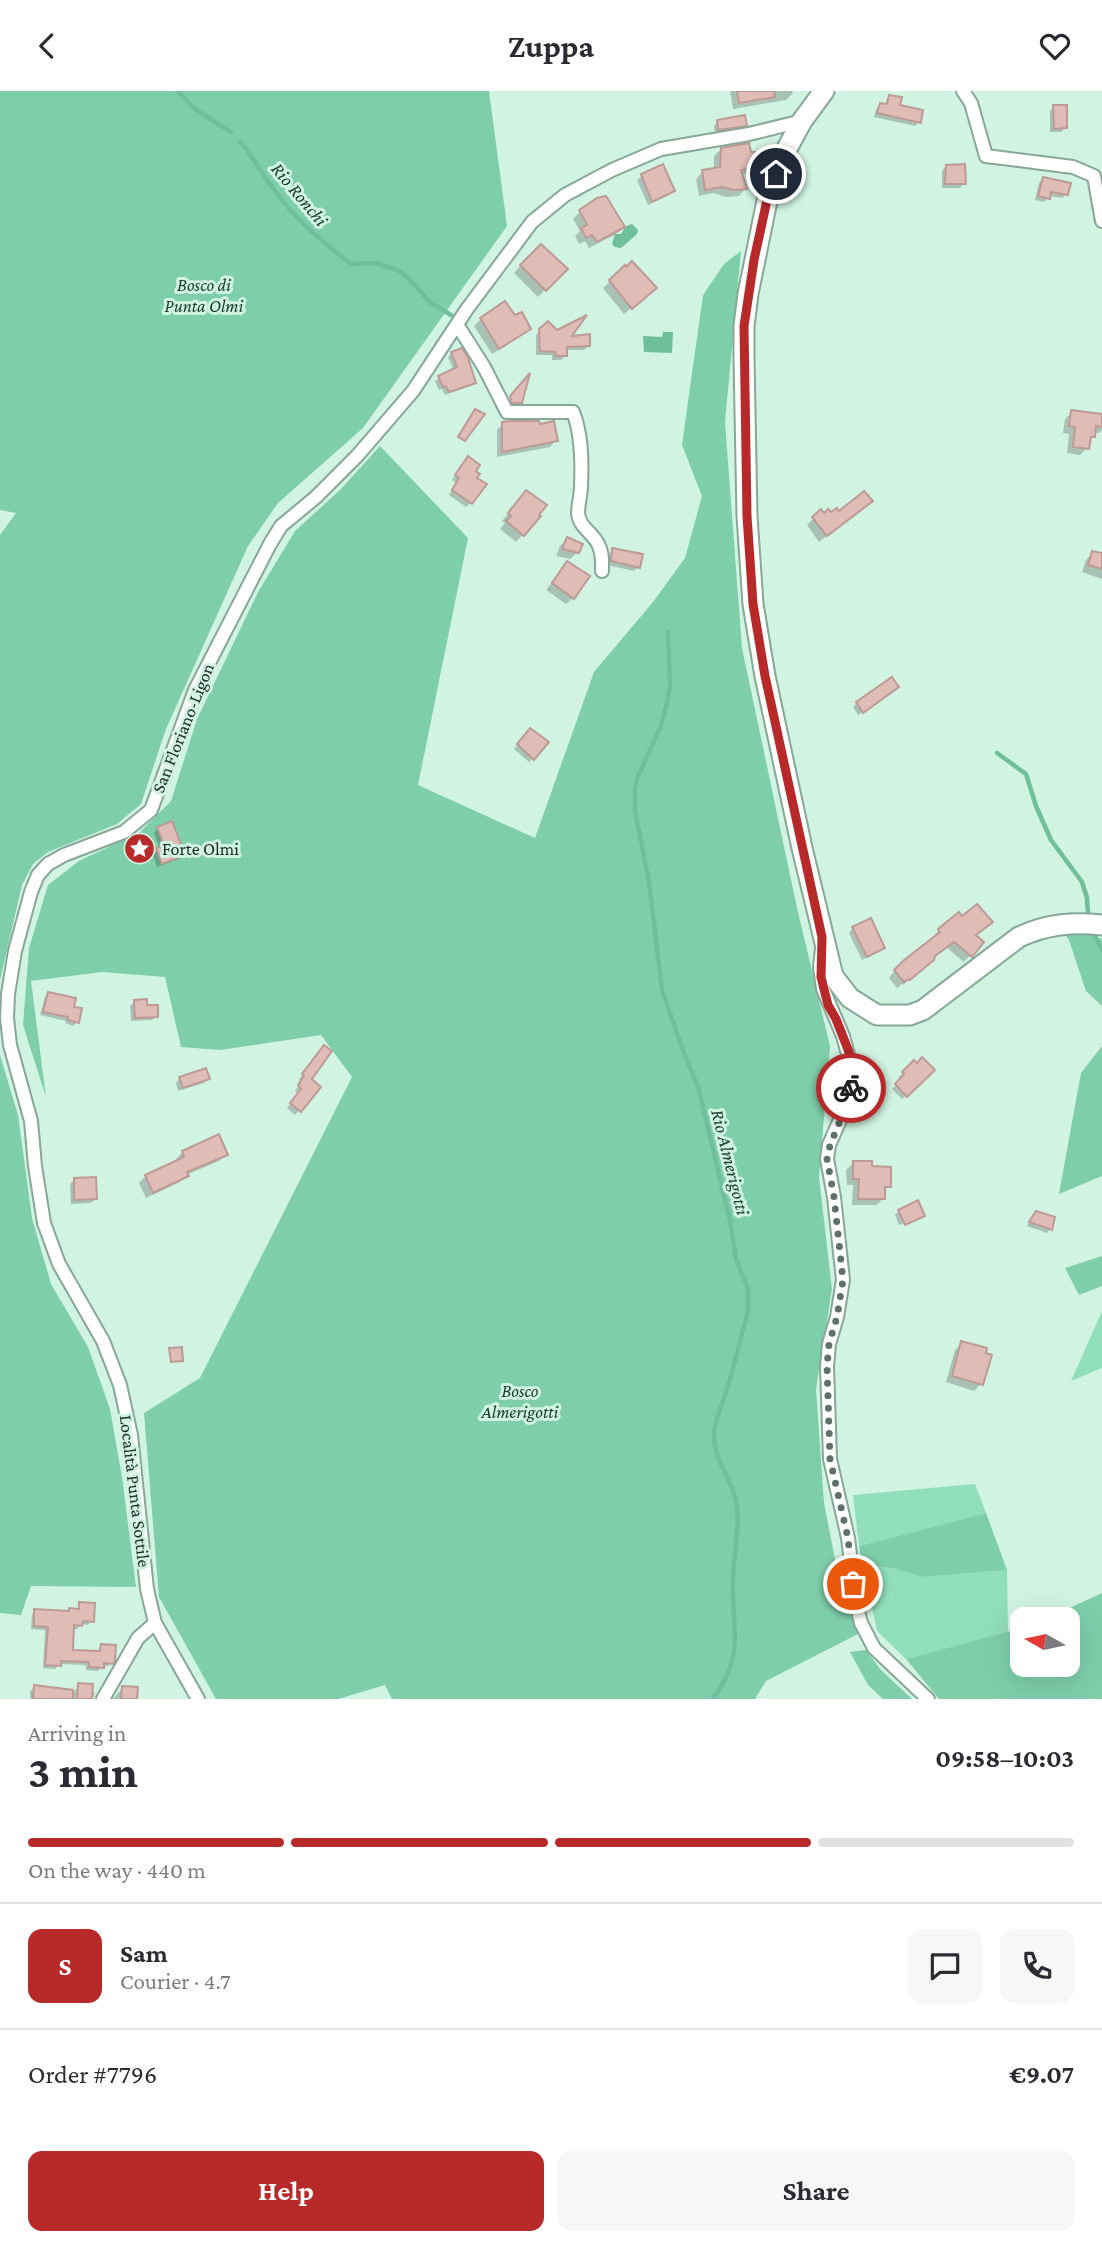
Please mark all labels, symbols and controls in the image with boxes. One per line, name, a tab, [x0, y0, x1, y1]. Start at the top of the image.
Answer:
icon: back	[28, 27, 66, 65]
icon: heart	[1036, 27, 1074, 65]
text: Zuppa	[508, 28, 594, 64]
pin	[746, 144, 806, 204]
icon: home	[757, 155, 795, 193]
water label: Rio Ronchi	[267, 158, 333, 231]
park label: Bosco di Punta Olmi	[165, 275, 244, 316]
street label: San Floriano-Ligon	[148, 660, 218, 796]
place icon: Forte Olmi	[122, 832, 156, 866]
place label: Forte Olmi	[162, 839, 239, 859]
courier	[816, 1053, 886, 1123]
icon: bike	[832, 1069, 870, 1107]
water label: Rio Almerigotti	[707, 1107, 754, 1218]
park label: Bosco Almerigotti	[481, 1381, 559, 1422]
street label: Località Punta Sottile	[116, 1414, 154, 1568]
pin	[823, 1554, 883, 1614]
icon: bag	[834, 1565, 872, 1603]
north arrow	[1010, 1607, 1080, 1677]
map controls	[1010, 1607, 1080, 1677]
text: Arriving in	[28, 1720, 126, 1746]
text: 09:58–10:03	[935, 1744, 1074, 1773]
text: 3 min	[28, 1746, 138, 1797]
text: On the way · 440 m	[28, 1857, 206, 1883]
button: chat	[908, 1929, 982, 2003]
button: phone	[1000, 1929, 1074, 2003]
text: Sam	[120, 1939, 168, 1968]
text: S	[59, 1952, 72, 1981]
text: Courier · 4.7	[120, 1968, 231, 1994]
text: Order #7796	[28, 2060, 157, 2089]
text: €9.07	[1009, 2060, 1074, 2089]
button: Help	[28, 2151, 544, 2231]
button: Share	[558, 2151, 1074, 2231]

